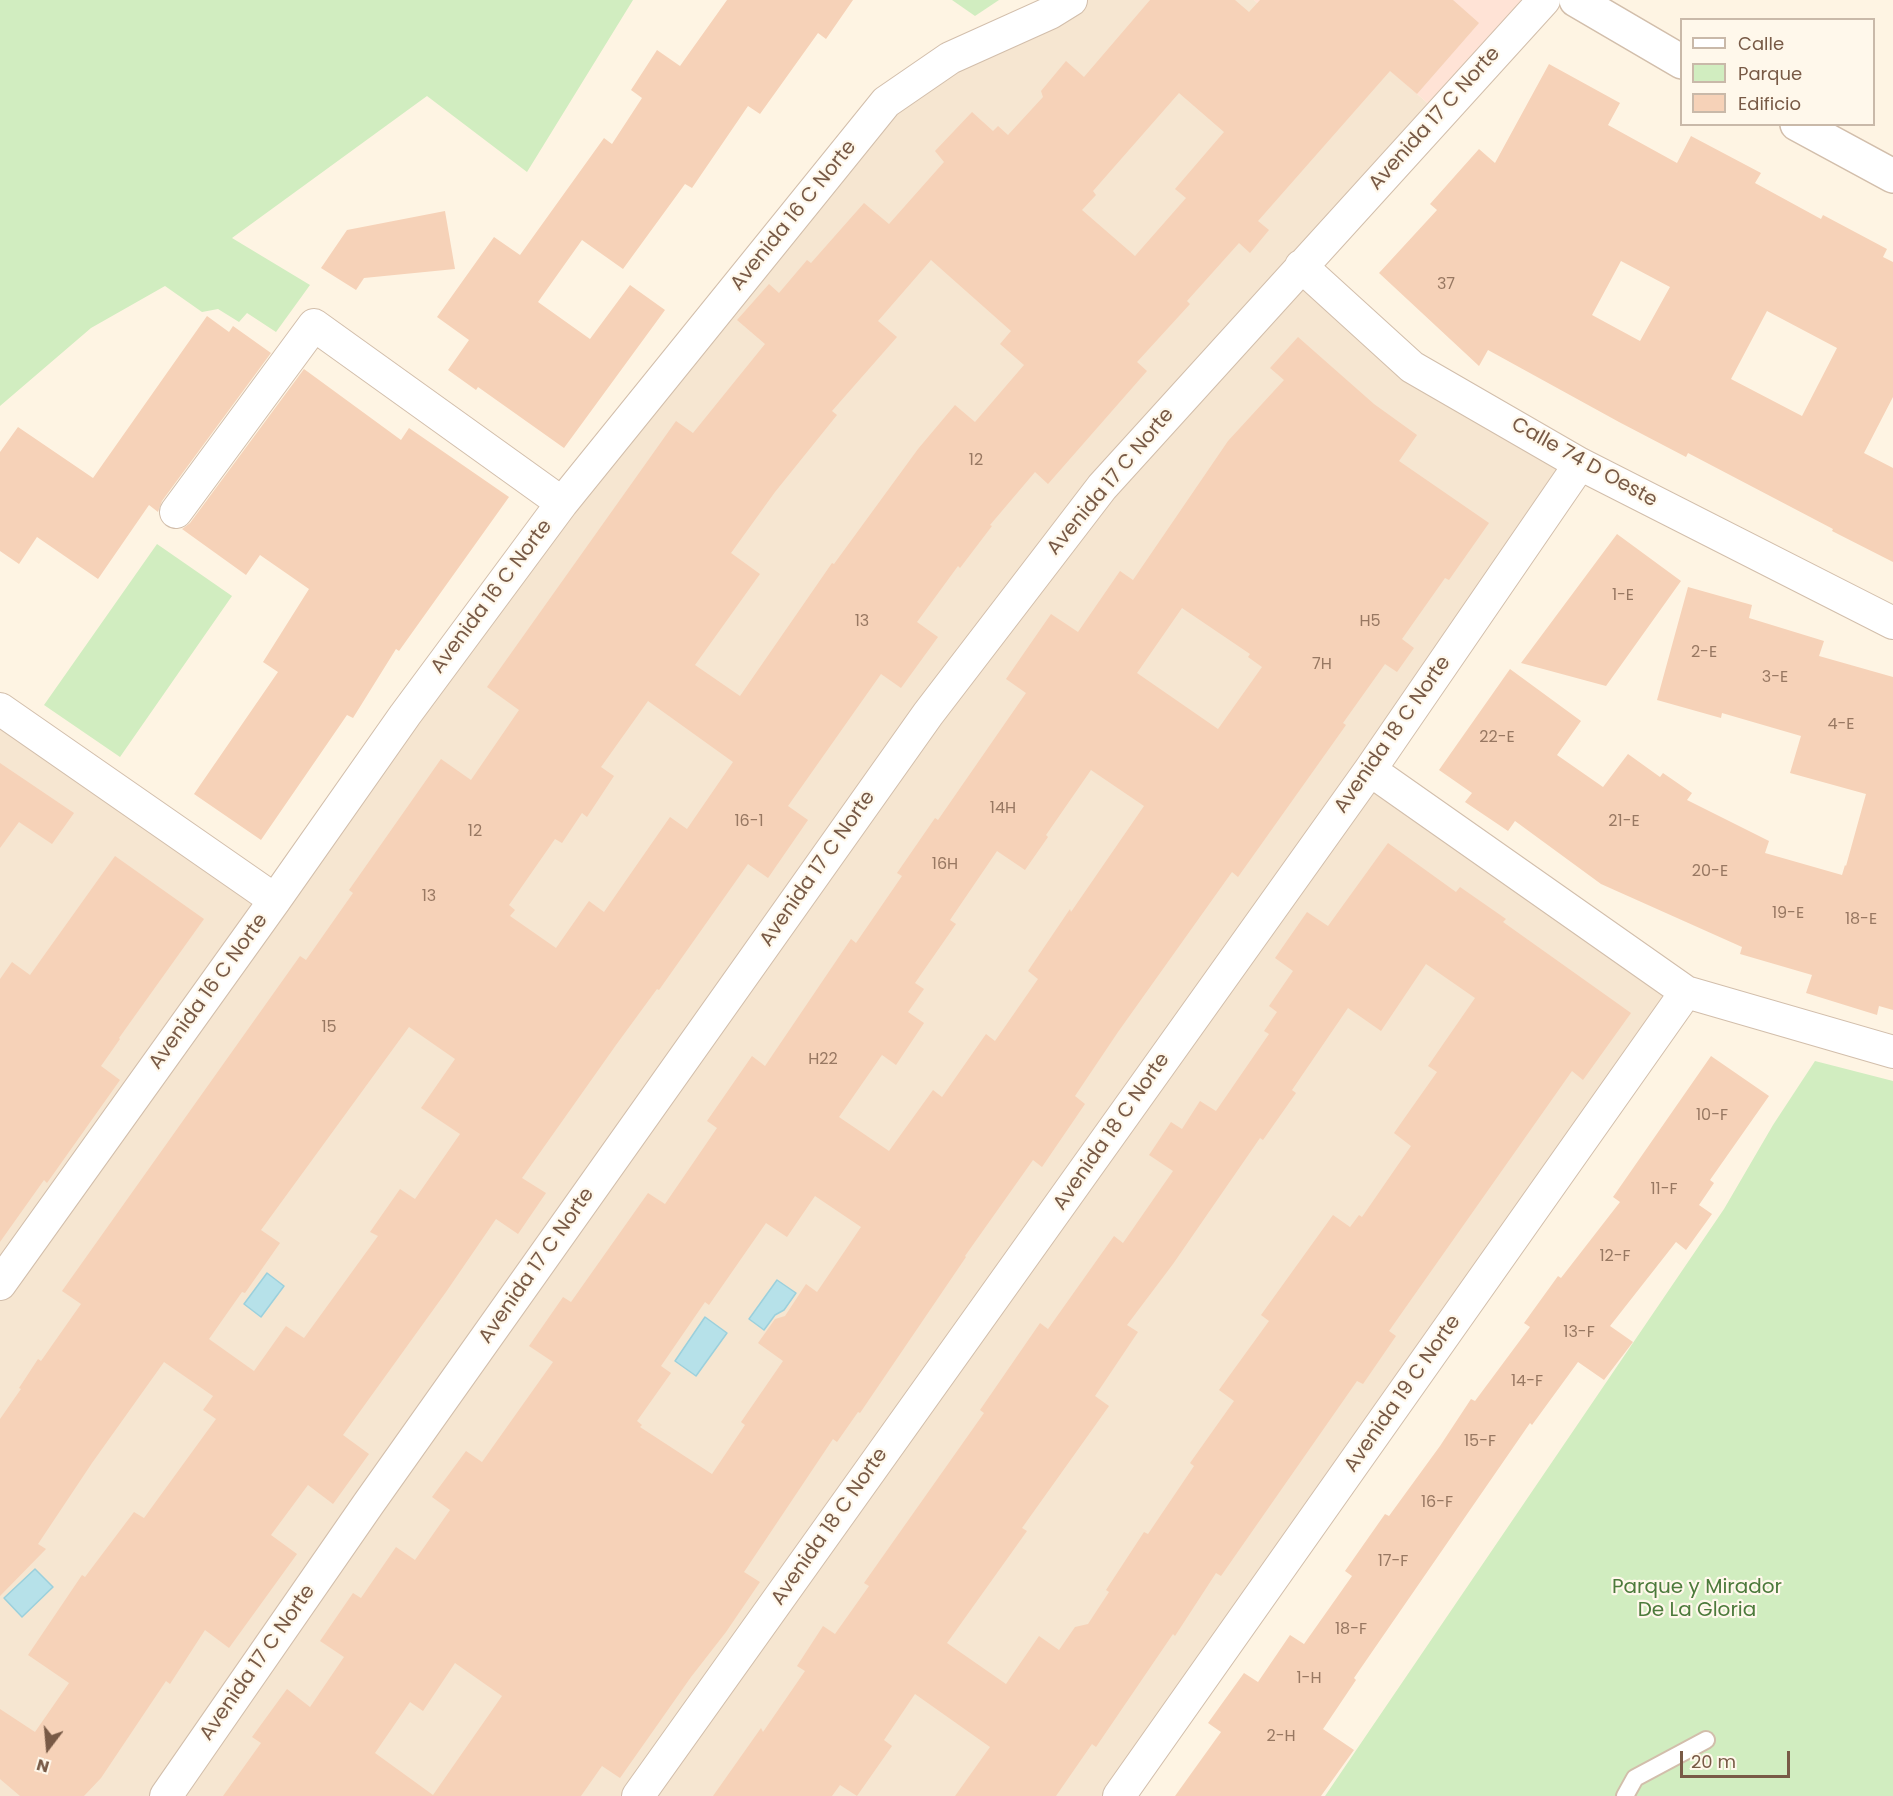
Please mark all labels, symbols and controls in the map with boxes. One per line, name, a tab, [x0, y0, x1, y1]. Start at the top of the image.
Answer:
legend	[1680, 18, 1875, 126]
text: Calle	[1738, 31, 1784, 56]
street label: Avenida 17 C Norte	[1364, 42, 1506, 196]
text: Parque	[1738, 61, 1802, 86]
text: Edificio	[1738, 91, 1801, 116]
street label: Avenida 16 C Norte	[726, 136, 862, 296]
house number: 37	[1437, 275, 1455, 295]
street label: Avenida 17 C Norte	[1042, 404, 1180, 560]
street label: Calle 74 D Oeste	[1507, 413, 1661, 513]
house number: 12	[969, 451, 983, 471]
street label: Avenida 16 C Norte	[426, 515, 558, 679]
house number: 1-E	[1612, 586, 1634, 606]
house number: 13	[855, 612, 869, 632]
house number: H5	[1359, 612, 1381, 632]
house number: 2-E	[1691, 643, 1717, 663]
street label: Avenida 18 C Norte	[1330, 652, 1456, 818]
house number: 7H	[1312, 655, 1332, 675]
house number: 3-E	[1762, 668, 1788, 688]
house number: 4-E	[1827, 715, 1855, 735]
house number: 22-E	[1479, 728, 1515, 748]
street label: Avenida 17 C Norte	[755, 786, 881, 952]
house number: 14H	[990, 799, 1016, 819]
house number: 16-1	[734, 812, 764, 832]
house number: 21-E	[1608, 812, 1640, 832]
house number: 12	[468, 822, 482, 842]
house number: 16H	[932, 855, 958, 875]
house number: 20-E	[1692, 862, 1728, 882]
house number: 13	[422, 887, 436, 907]
house number: 19-E	[1772, 904, 1804, 924]
street label: Avenida 16 C Norte	[145, 910, 273, 1074]
house number: 18-E	[1845, 910, 1877, 930]
house number: 15	[321, 1018, 337, 1038]
street label: Avenida 18 C Norte	[1049, 1049, 1175, 1215]
house number: H22	[808, 1050, 838, 1070]
house number: 10-F	[1696, 1106, 1728, 1126]
house number: 11-F	[1650, 1180, 1678, 1200]
street label: Avenida 17 C Norte	[474, 1183, 600, 1349]
house number: 12-F	[1599, 1247, 1631, 1267]
street label: Avenida 19 C Norte	[1340, 1311, 1466, 1477]
house number: 13-F	[1563, 1323, 1595, 1343]
house number: 14-F	[1511, 1372, 1543, 1392]
house number: 15-F	[1464, 1432, 1496, 1452]
street label: Avenida 18 C Norte	[767, 1444, 893, 1610]
house number: 16-F	[1421, 1493, 1453, 1513]
house number: 17-F	[1378, 1552, 1408, 1572]
park label: Parque y Mirador De La Gloria	[1612, 1576, 1782, 1623]
street label: Avenida 17 C Norte	[195, 1580, 321, 1746]
house number: 18-F	[1335, 1620, 1367, 1640]
house number: 1-H	[1296, 1669, 1322, 1689]
north arrow	[18, 1718, 78, 1778]
house number: 2-H	[1266, 1727, 1296, 1747]
scale bar	[1683, 1739, 1792, 1777]
text: 20 m	[1691, 1749, 1736, 1774]
text: N	[34, 1753, 52, 1779]

